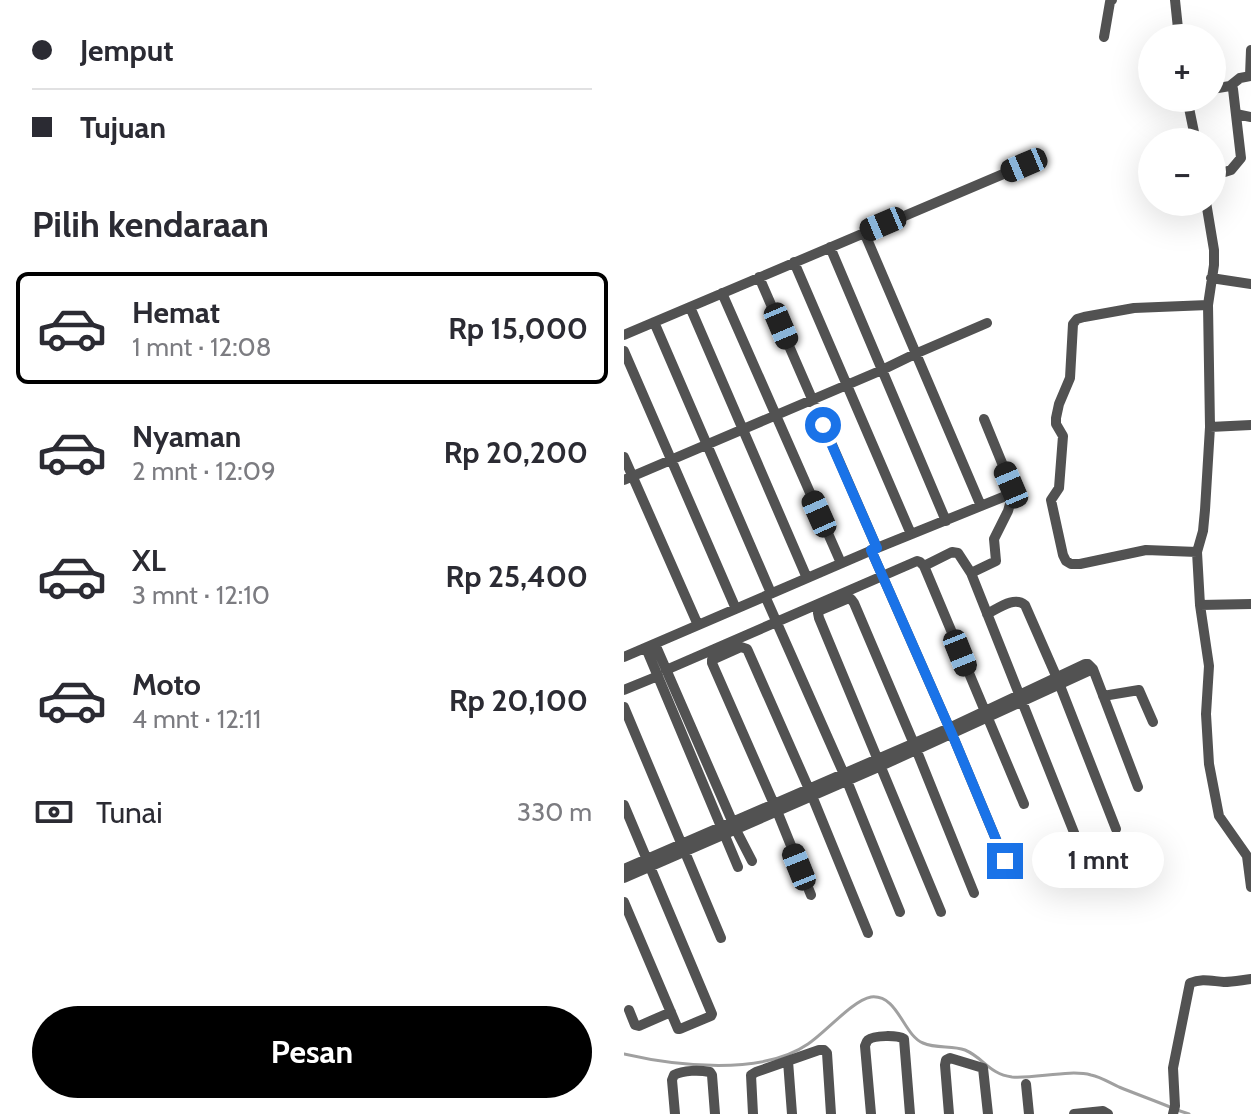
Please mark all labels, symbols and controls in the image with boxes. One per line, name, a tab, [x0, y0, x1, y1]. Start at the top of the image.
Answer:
map controls	[1138, 24, 1226, 216]
button: +	[1138, 24, 1226, 112]
text: Jemput	[80, 32, 174, 69]
text: Tujuan	[80, 109, 166, 146]
button: −	[1138, 128, 1226, 216]
car	[997, 145, 1051, 185]
text: Pilih kendaraan	[32, 202, 269, 246]
car	[856, 204, 910, 244]
icon: car	[36, 292, 108, 364]
text: Hemat	[132, 294, 220, 331]
car	[761, 299, 801, 353]
text: Rp 15,000	[448, 310, 588, 347]
text: 1 mnt · 12:08	[132, 331, 272, 363]
route start	[805, 407, 841, 443]
icon: car	[36, 416, 108, 488]
text: Nyaman	[132, 418, 241, 455]
text: Rp 20,200	[444, 434, 588, 471]
text: 2 mnt · 12:09	[132, 455, 276, 487]
car	[991, 458, 1031, 512]
car	[798, 487, 840, 541]
icon: car	[36, 540, 108, 612]
text: XL	[132, 542, 166, 579]
text: Rp 25,400	[446, 558, 588, 595]
text: 3 mnt · 12:10	[132, 579, 270, 611]
car	[940, 626, 980, 680]
icon: car	[36, 664, 108, 736]
text: Moto	[132, 666, 201, 703]
text: Rp 20,100	[449, 682, 588, 719]
text: 4 mnt · 12:11	[132, 703, 261, 735]
icon: cash	[32, 790, 76, 834]
text: Tunai	[96, 794, 163, 831]
text: 330 m	[517, 796, 592, 828]
callout: 1 mnt	[1033, 833, 1165, 889]
car	[779, 840, 819, 894]
route end	[987, 843, 1023, 879]
text: 1 mnt	[1067, 844, 1129, 876]
button: Pesan	[32, 1006, 592, 1098]

